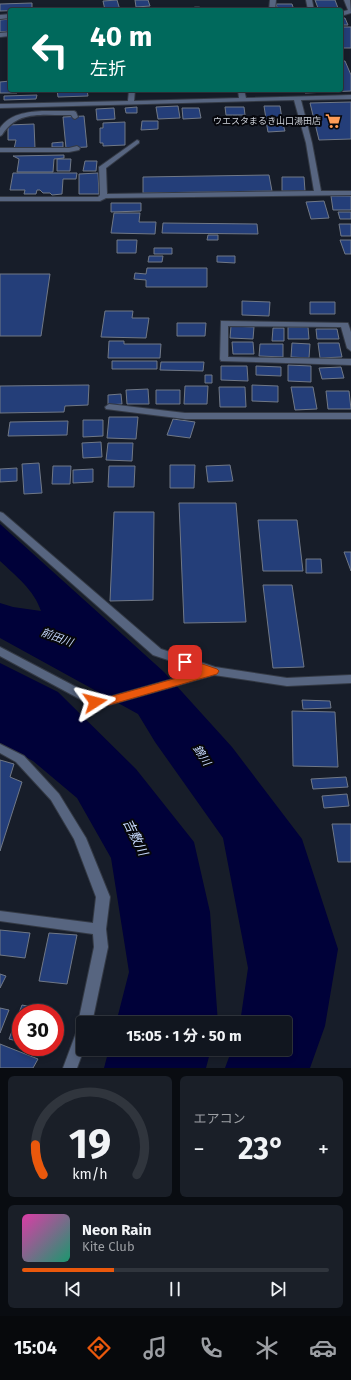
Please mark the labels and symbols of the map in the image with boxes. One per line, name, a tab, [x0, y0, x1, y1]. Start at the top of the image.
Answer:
supermarket icon: ウエスタまるき山口湯田店	[324, 112, 342, 130]
place label: ウエスタまるき山口湯田店	[213, 116, 321, 126]
water label: 前田川	[39, 626, 75, 650]
pin	[168, 645, 202, 679]
position arrow	[74, 681, 116, 723]
water label: 錦川	[190, 743, 214, 769]
water label: 吉敷川	[120, 816, 152, 860]
speed limit sign: 30	[12, 1004, 64, 1056]

